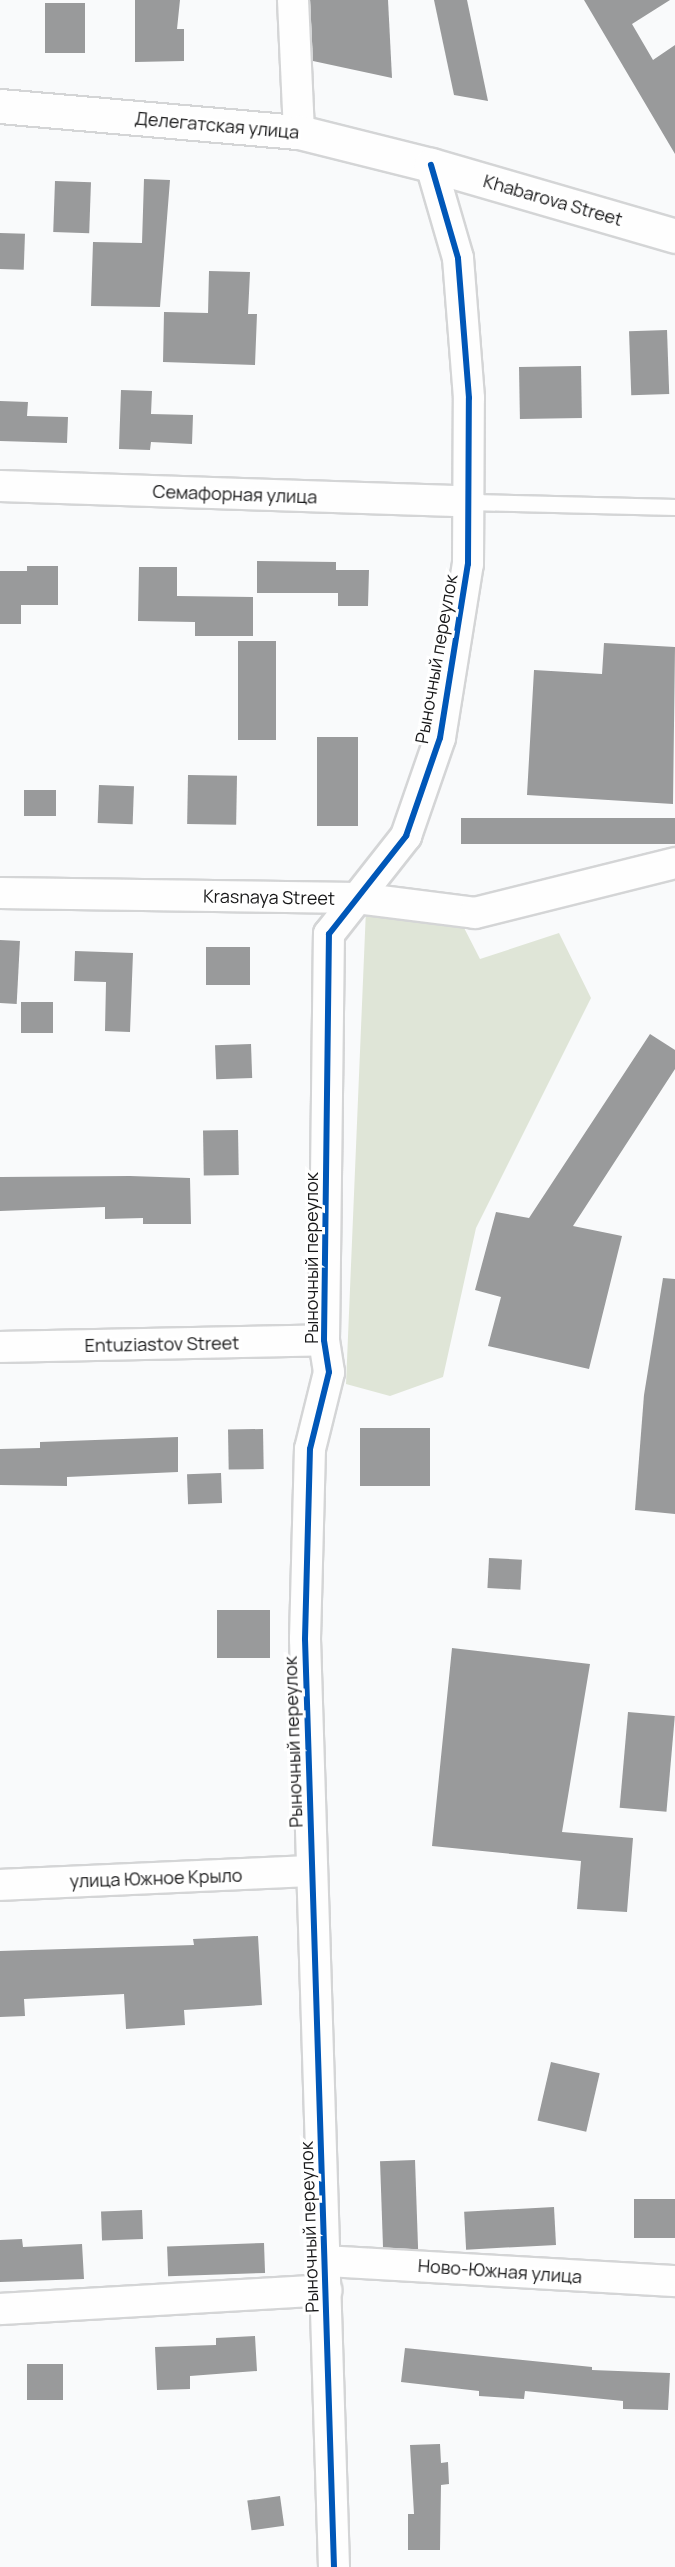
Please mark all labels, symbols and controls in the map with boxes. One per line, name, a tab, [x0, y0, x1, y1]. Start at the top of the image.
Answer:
street label: Делегатская улица	[134, 107, 300, 143]
street label: Khabarova Street	[481, 170, 625, 230]
street label: Семафорная улица	[152, 480, 318, 508]
street label: Рыночный переулок	[410, 573, 462, 745]
street label: Krasnaya Street	[203, 885, 335, 909]
street label: Рыночный переулок	[300, 1172, 322, 1344]
street label: Entuziastov Street	[84, 1332, 240, 1356]
street label: Рыночный переулок	[279, 1656, 307, 1828]
street label: улица Южное Крыло	[69, 1864, 243, 1892]
street label: Рыночный переулок	[295, 2141, 323, 2313]
street label: Ново-Южная улица	[417, 2254, 583, 2288]

